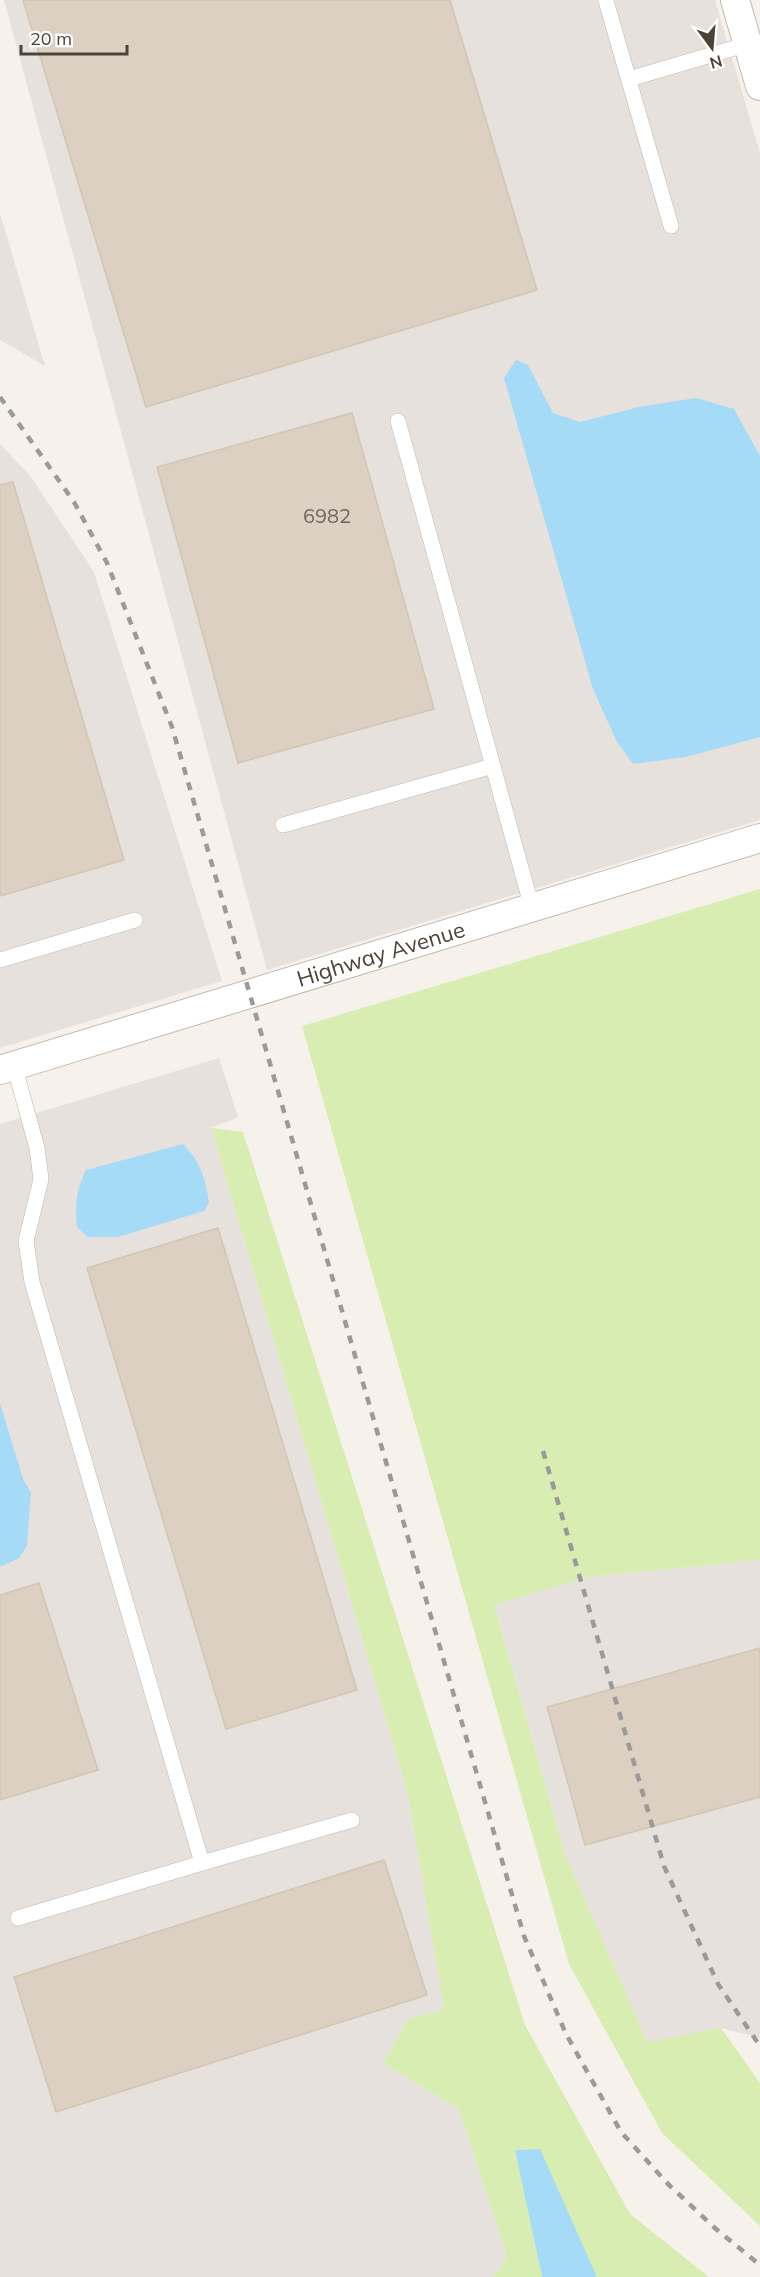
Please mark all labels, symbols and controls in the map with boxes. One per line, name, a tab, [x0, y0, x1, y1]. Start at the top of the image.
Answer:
scale bar	[21, 18, 128, 56]
north arrow	[682, 18, 742, 78]
text: 20 m	[30, 27, 72, 50]
text: N	[708, 51, 725, 74]
house number: 6982	[303, 503, 351, 528]
street label: Highway Avenue	[293, 915, 468, 993]

